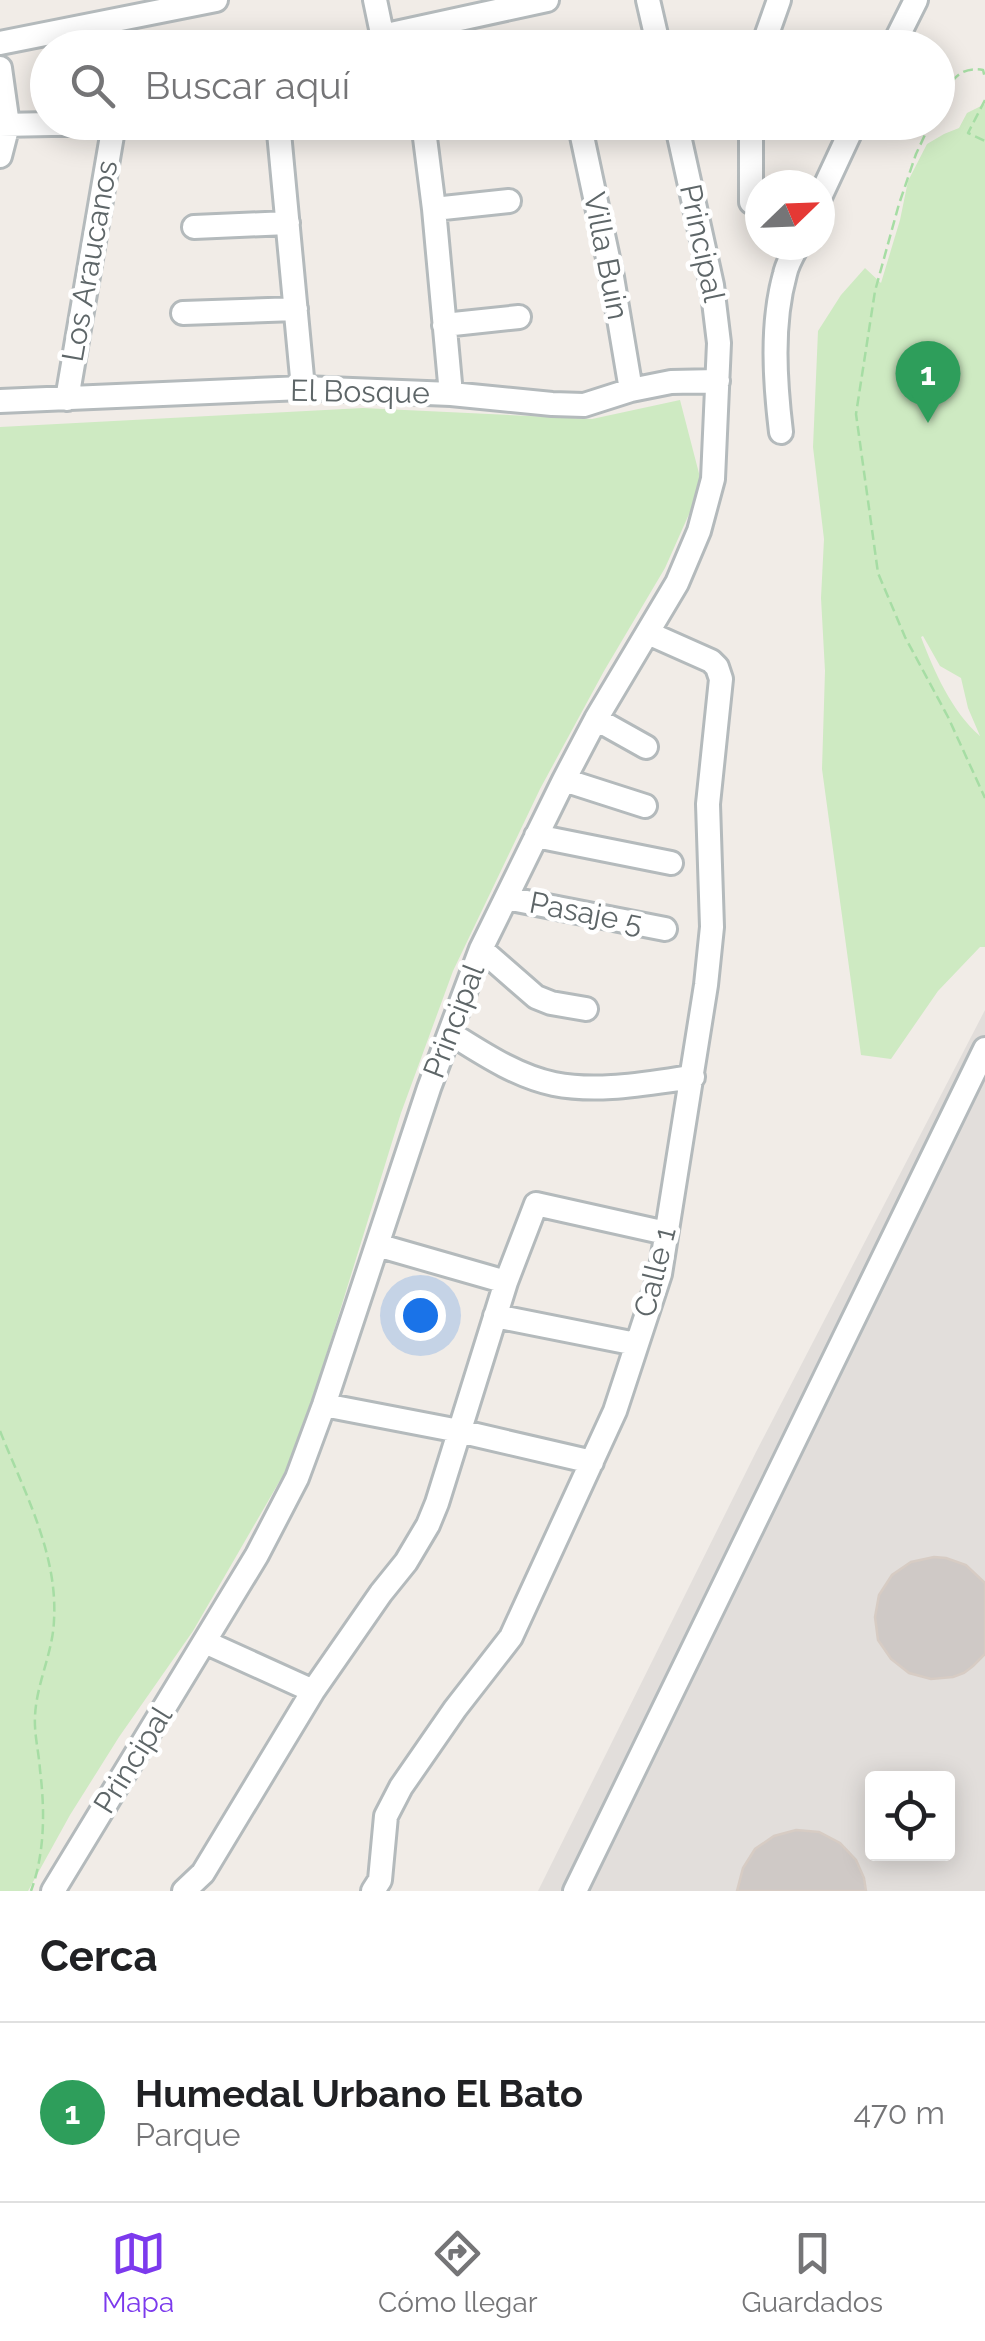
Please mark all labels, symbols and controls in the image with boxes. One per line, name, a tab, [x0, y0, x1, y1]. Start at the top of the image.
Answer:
search box	[30, 30, 955, 140]
icon: search	[65, 58, 120, 113]
text: Buscar aquí	[145, 63, 350, 108]
street label: Los Araucanos	[55, 158, 124, 364]
north arrow	[745, 170, 835, 260]
street label: Principal	[673, 181, 732, 306]
street label: Villa Buin	[577, 189, 636, 323]
pin: 1	[896, 340, 960, 423]
street label: El Bosque	[290, 373, 430, 410]
street label: Pasaje 5	[527, 884, 645, 941]
street label: Principal	[416, 958, 492, 1083]
street label: Calle 1	[626, 1223, 683, 1320]
your location	[395, 1290, 446, 1341]
street label: Principal	[86, 1699, 179, 1820]
map controls	[865, 1771, 955, 1861]
button: locate	[865, 1771, 955, 1861]
text: Cerca	[40, 1932, 158, 1981]
text: Humedal Urbano El Bato	[135, 2071, 583, 2116]
text: 1	[65, 2094, 80, 2131]
text: 470 m	[854, 2094, 945, 2131]
text: Parque	[135, 2116, 240, 2153]
tab: Mapa	[102, 2226, 174, 2319]
tab: Cómo llegar	[378, 2226, 538, 2319]
tab: Guardados	[741, 2226, 883, 2319]

